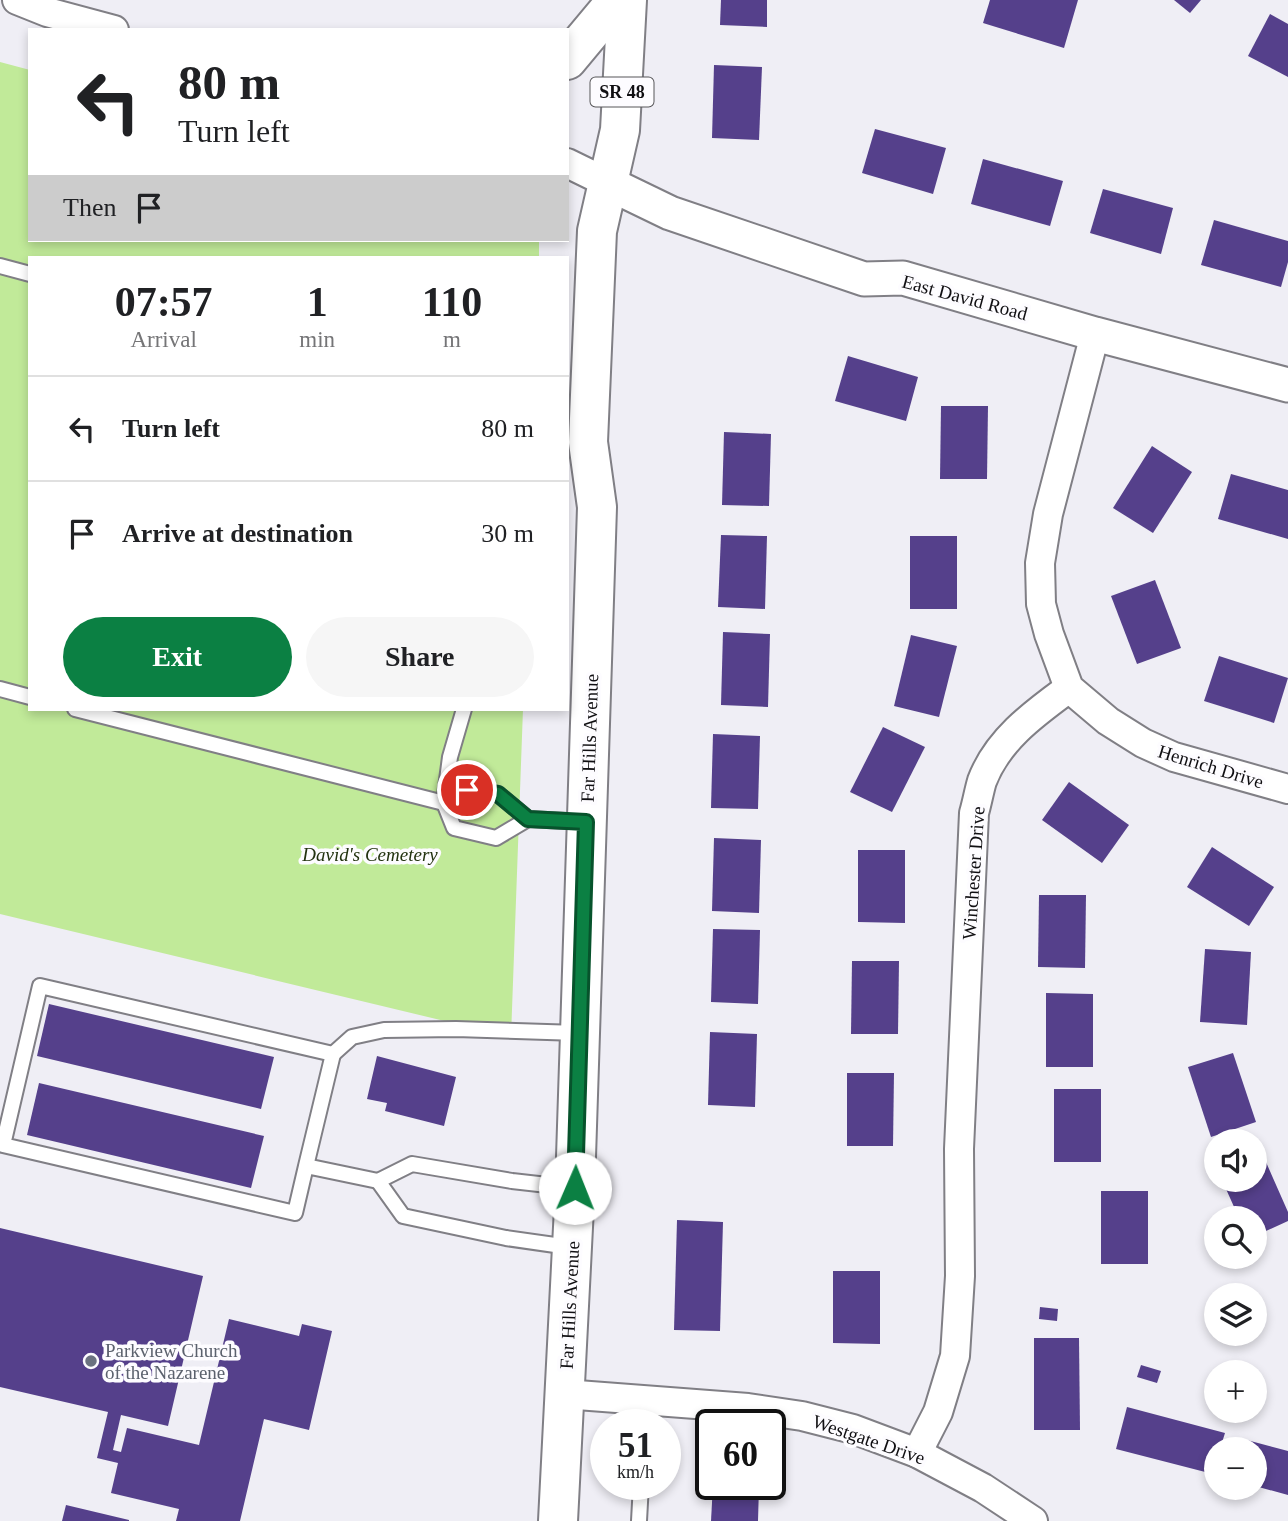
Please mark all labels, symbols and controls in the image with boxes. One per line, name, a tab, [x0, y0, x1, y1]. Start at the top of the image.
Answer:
text: 80 m	[178, 55, 280, 110]
icon: left	[63, 56, 154, 147]
road number: SR 48	[590, 78, 654, 106]
text: Turn left	[178, 113, 290, 149]
icon: arrive	[130, 189, 168, 227]
text: Then	[63, 193, 116, 222]
street label: East David Road	[900, 271, 1030, 324]
text: 07:57	[115, 279, 213, 325]
text: 1	[307, 279, 328, 325]
text: 110	[422, 279, 482, 325]
text: Arrival	[130, 327, 197, 352]
text: min	[299, 327, 335, 352]
text: m	[443, 327, 461, 352]
icon: left	[63, 410, 101, 448]
text: Turn left	[122, 414, 220, 443]
text: 80 m	[481, 414, 534, 443]
icon: arrive	[63, 515, 101, 553]
text: Arrive at destination	[122, 519, 353, 548]
text: 30 m	[481, 519, 534, 548]
button: Exit	[63, 617, 292, 697]
button: Share	[306, 617, 534, 697]
street label: Far Hills Avenue	[577, 673, 602, 803]
street label: Henrich Drive	[1156, 740, 1266, 792]
pin	[437, 760, 497, 820]
icon: arrive	[448, 771, 486, 809]
street label: Winchester Drive	[958, 806, 989, 940]
park label: David's Cemetery	[301, 844, 438, 865]
map controls	[1204, 1129, 1267, 1500]
button: sound	[1204, 1129, 1267, 1192]
position arrow	[538, 1151, 612, 1225]
button: search	[1204, 1206, 1267, 1269]
street label: Far Hills Avenue	[556, 1240, 583, 1370]
button: layers	[1204, 1283, 1267, 1346]
place label: Parkview Church of the Nazarene	[105, 1340, 238, 1383]
marker: Parkview Church of the Nazarene	[83, 1353, 99, 1369]
button: +	[1204, 1360, 1267, 1423]
speed limit sign: 60	[695, 1409, 786, 1500]
street label: Westgate Drive	[810, 1410, 928, 1468]
text: 51	[618, 1426, 653, 1465]
button: −	[1204, 1437, 1267, 1500]
text: km/h	[617, 1462, 654, 1482]

